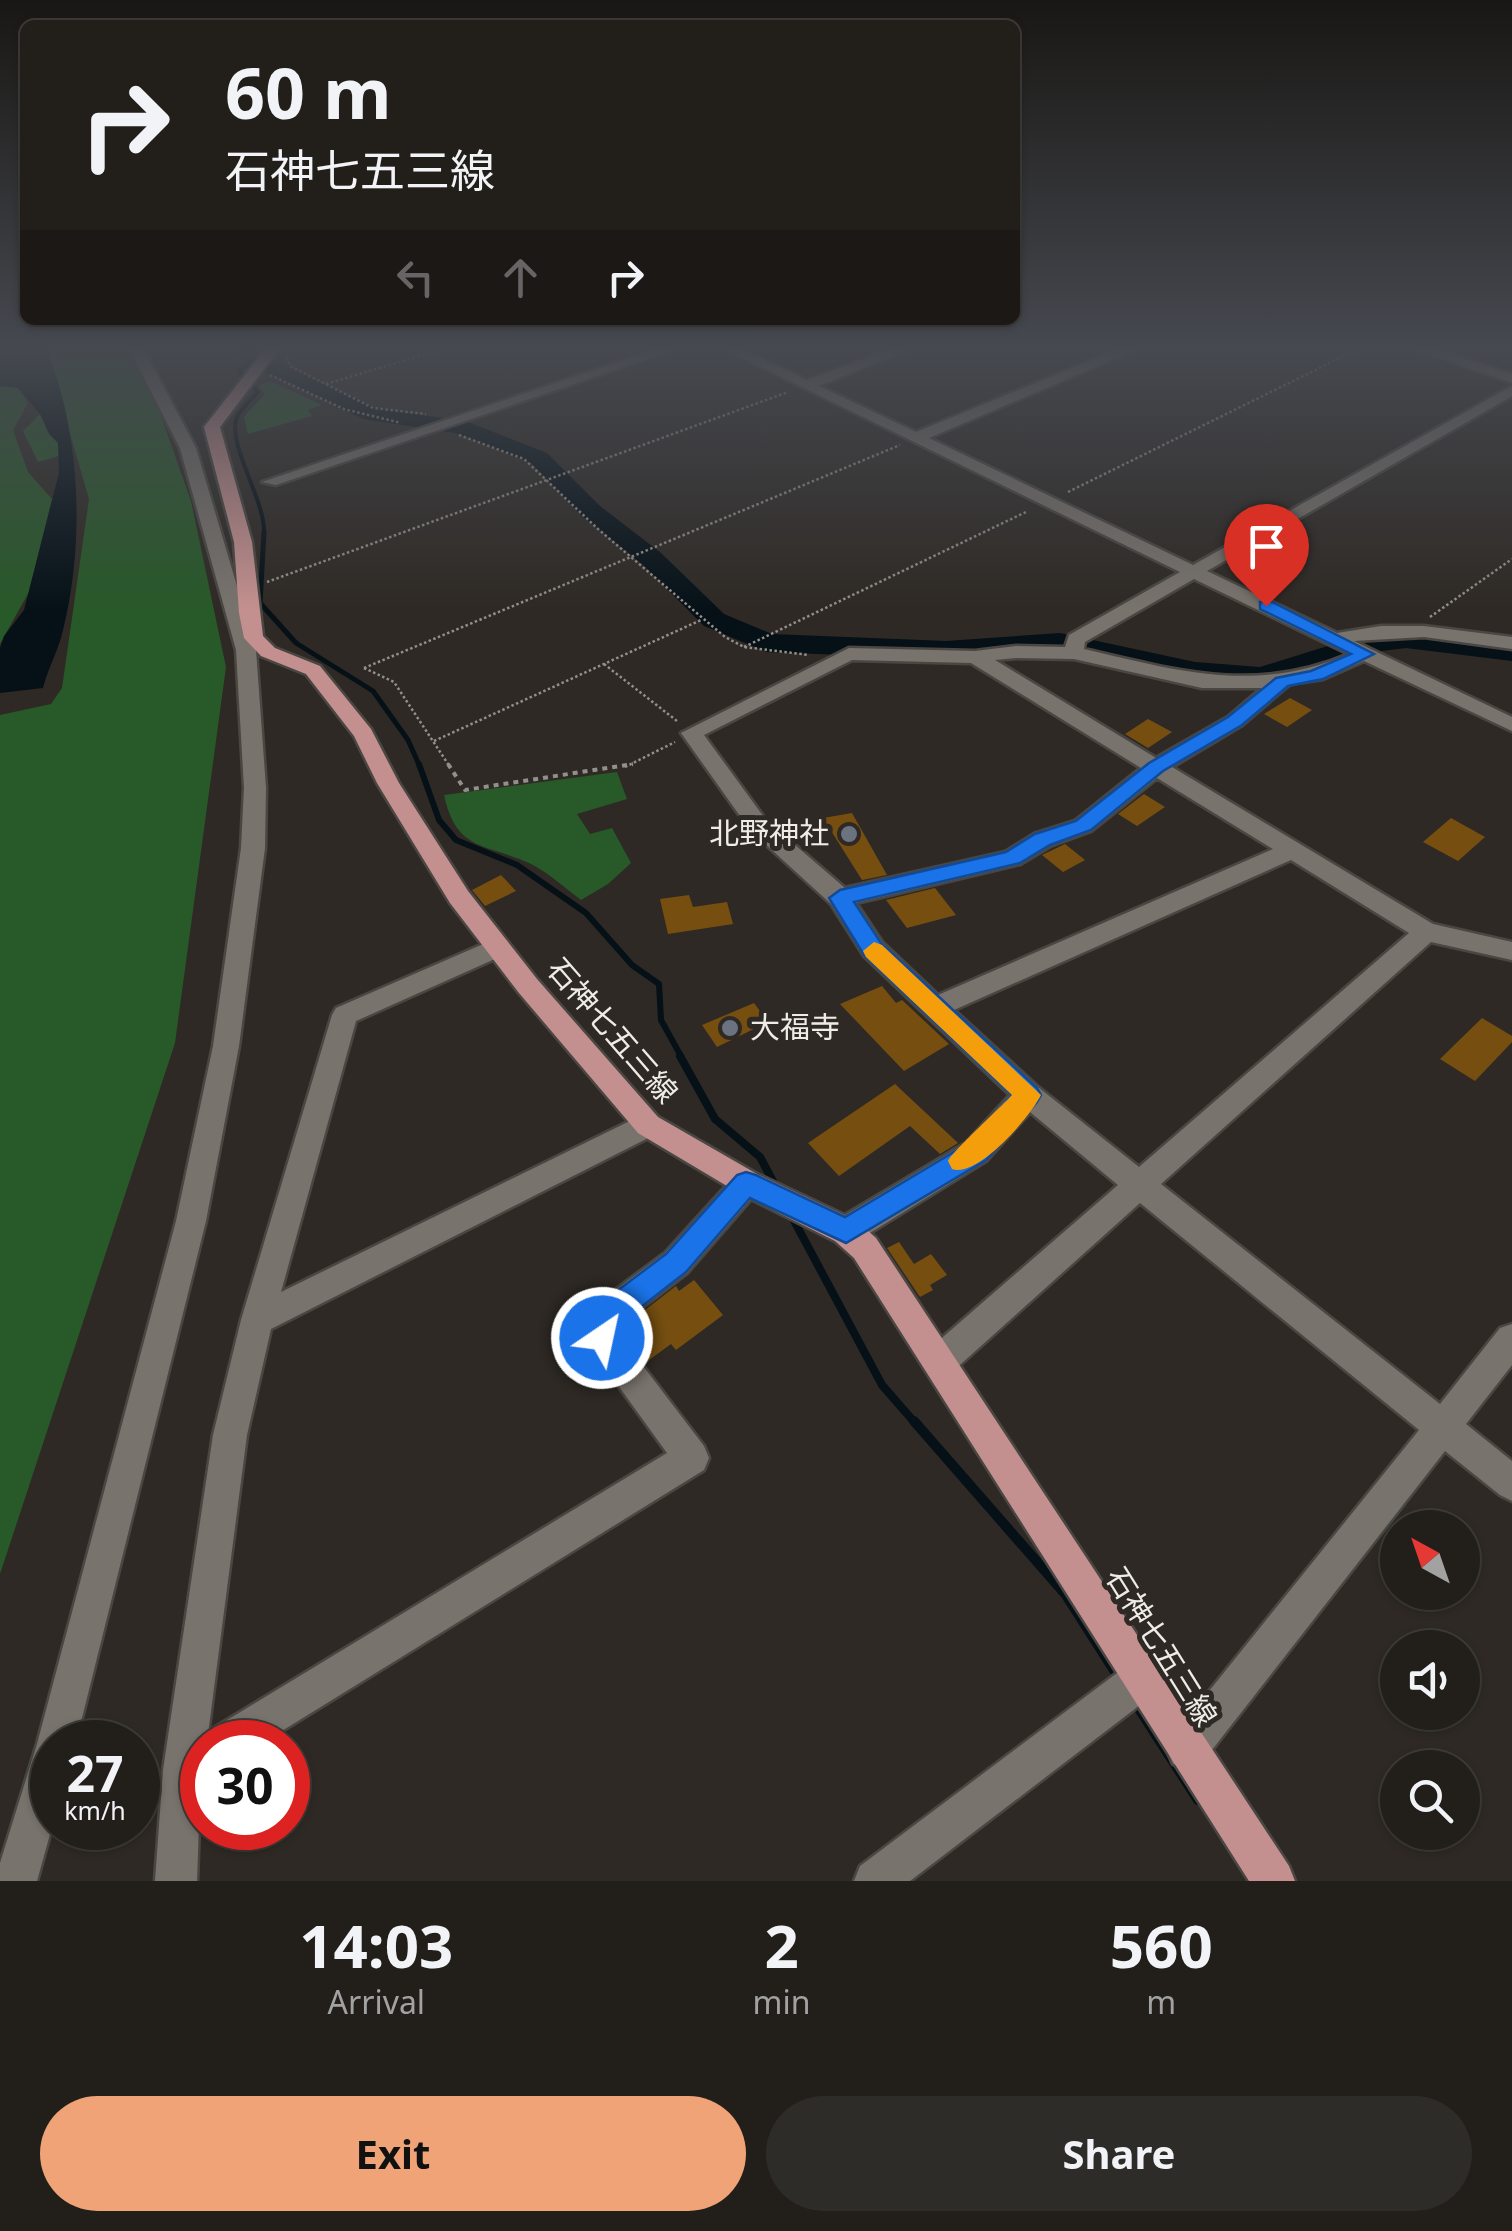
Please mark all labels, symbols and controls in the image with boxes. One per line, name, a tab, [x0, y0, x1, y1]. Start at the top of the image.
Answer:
text: 60 m	[225, 44, 392, 140]
icon: right	[60, 60, 190, 190]
text: 石神七五三線	[225, 139, 495, 200]
icon: left	[388, 250, 443, 305]
icon: ahead	[493, 250, 548, 305]
icon: right	[598, 250, 653, 305]
pin	[1224, 504, 1309, 607]
icon: arrive	[1239, 519, 1294, 574]
place label: 北野神社	[709, 812, 829, 853]
marker: 北野神社	[838, 823, 860, 845]
street label: 石神七五三線	[539, 949, 688, 1111]
place label: 大福寺	[750, 1006, 840, 1047]
marker: 大福寺	[719, 1017, 741, 1039]
position arrow	[550, 1286, 654, 1390]
north arrow	[1380, 1510, 1480, 1610]
map controls	[1380, 1510, 1480, 1850]
street label: 石神七五三線	[1097, 1559, 1227, 1733]
button: sound	[1380, 1630, 1480, 1730]
speed limit sign: 30	[180, 1720, 310, 1850]
text: 27	[66, 1739, 124, 1807]
button: search	[1380, 1750, 1480, 1850]
text: km/h	[64, 1793, 126, 1827]
text: 14:03	[299, 1904, 453, 1986]
text: 2	[764, 1904, 799, 1986]
text: 560	[1110, 1904, 1213, 1986]
text: Arrival	[328, 1980, 425, 2023]
text: min	[753, 1980, 811, 2023]
text: m	[1146, 1980, 1176, 2023]
button: Exit	[40, 2096, 746, 2211]
button: Share	[766, 2096, 1472, 2211]

